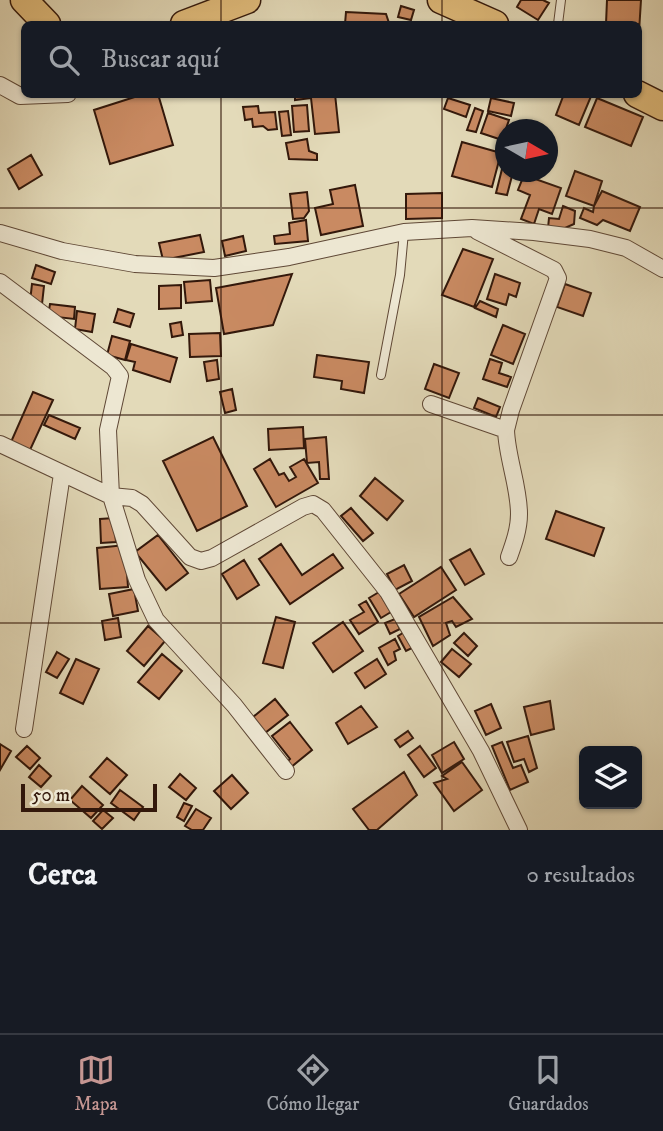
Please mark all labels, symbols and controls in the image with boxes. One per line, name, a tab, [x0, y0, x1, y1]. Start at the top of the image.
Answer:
search box	[21, 21, 642, 98]
icon: search	[45, 41, 83, 79]
text: Buscar aquí	[101, 43, 219, 76]
north arrow	[495, 119, 558, 182]
map controls	[579, 746, 642, 809]
button: layers	[579, 746, 642, 809]
scale bar	[21, 781, 158, 813]
text: 50 m	[32, 784, 70, 807]
text: Cerca	[28, 857, 97, 894]
text: 0 resultados	[527, 861, 635, 890]
tab: Mapa	[74, 1051, 118, 1116]
tab: Cómo llegar	[266, 1051, 359, 1116]
tab: Guardados	[508, 1051, 589, 1116]

